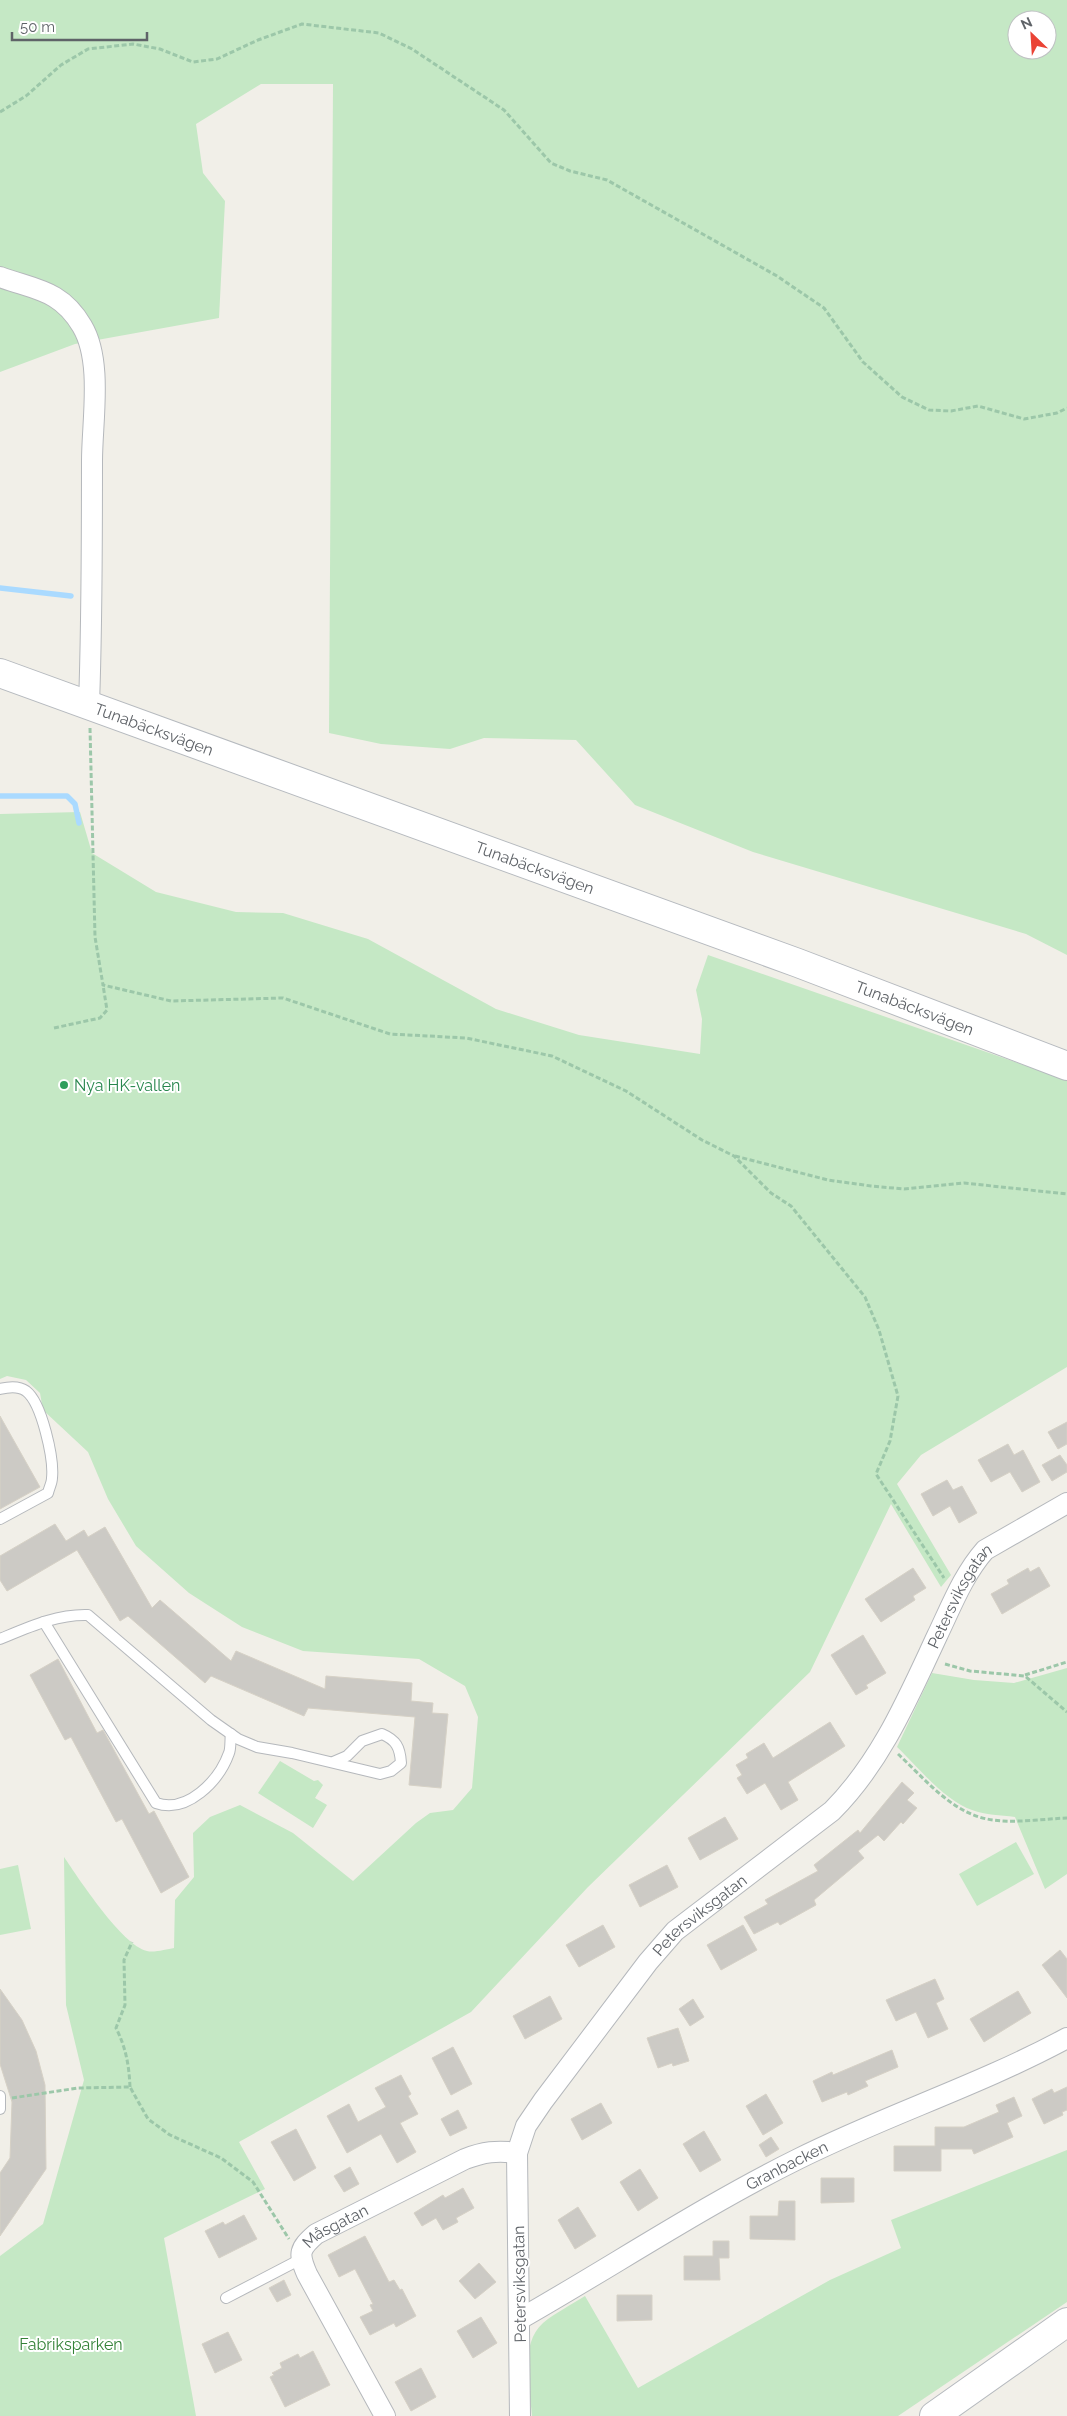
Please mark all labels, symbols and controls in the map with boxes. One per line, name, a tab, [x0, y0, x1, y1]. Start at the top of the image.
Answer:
scale bar	[12, 10, 148, 42]
north arrow	[1007, 10, 1057, 60]
text: N	[1018, 14, 1035, 33]
text: 50 m	[20, 18, 55, 36]
street label: Tunabäcksvägen	[92, 699, 216, 760]
street label: Tunabäcksvägen	[473, 838, 597, 898]
street label: Tunabäcksvägen	[853, 977, 976, 1039]
place label: Nya HK-vallen	[74, 1076, 180, 1095]
marker: Nya HK-vallen	[58, 1079, 70, 1091]
street label: Petersviksgatan	[924, 1539, 995, 1651]
street label: Petersviksgatan	[649, 1871, 751, 1960]
street label: Granbacken	[743, 2137, 831, 2194]
street label: Måsgatan	[298, 2200, 371, 2252]
street label: Petersviksgatan	[509, 2225, 530, 2343]
park label: Fabriksparken	[19, 2335, 123, 2354]

